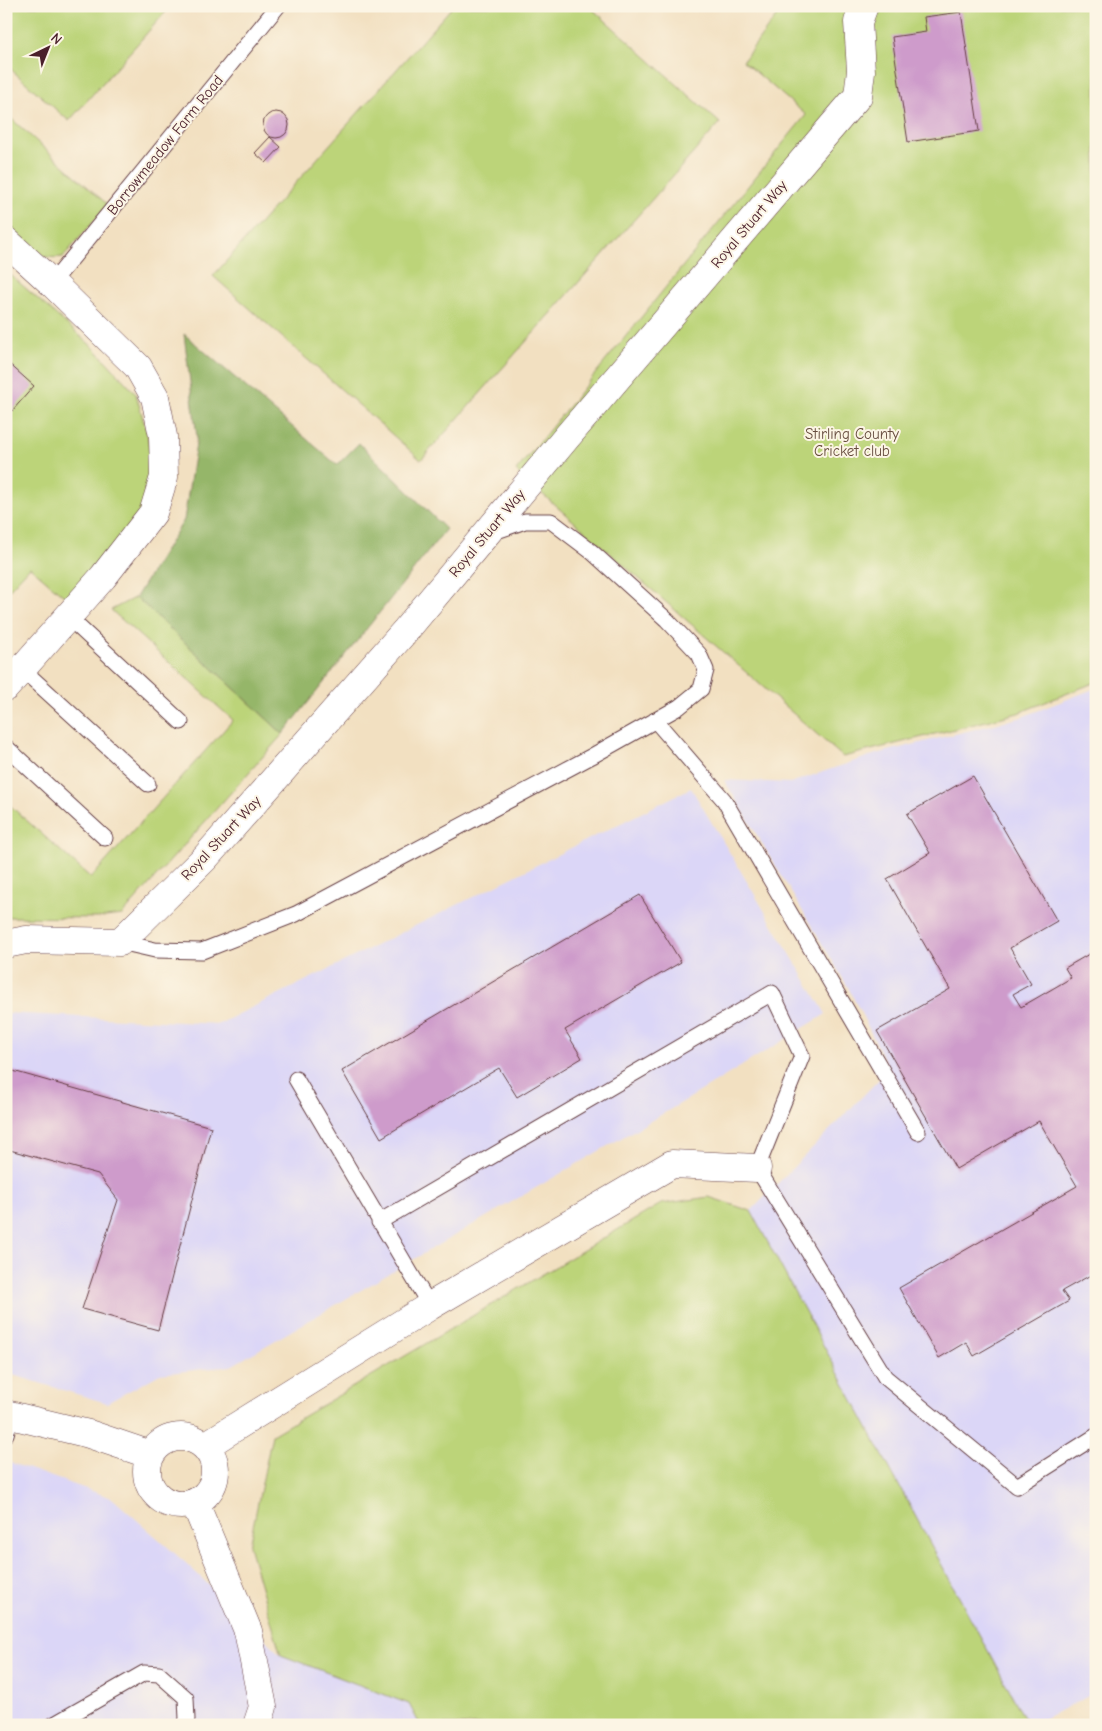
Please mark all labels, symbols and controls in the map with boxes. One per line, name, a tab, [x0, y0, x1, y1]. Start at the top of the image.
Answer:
north arrow	[22, 22, 72, 72]
text: N	[47, 30, 66, 48]
street label: Borrowmeadow Farm Road	[103, 72, 227, 218]
street label: Royal Stuart Way	[707, 176, 791, 271]
park label: Stirling County Cricket club	[805, 425, 899, 460]
street label: Royal Stuart Way	[445, 485, 529, 580]
street label: Royal Stuart Way	[177, 792, 265, 884]

